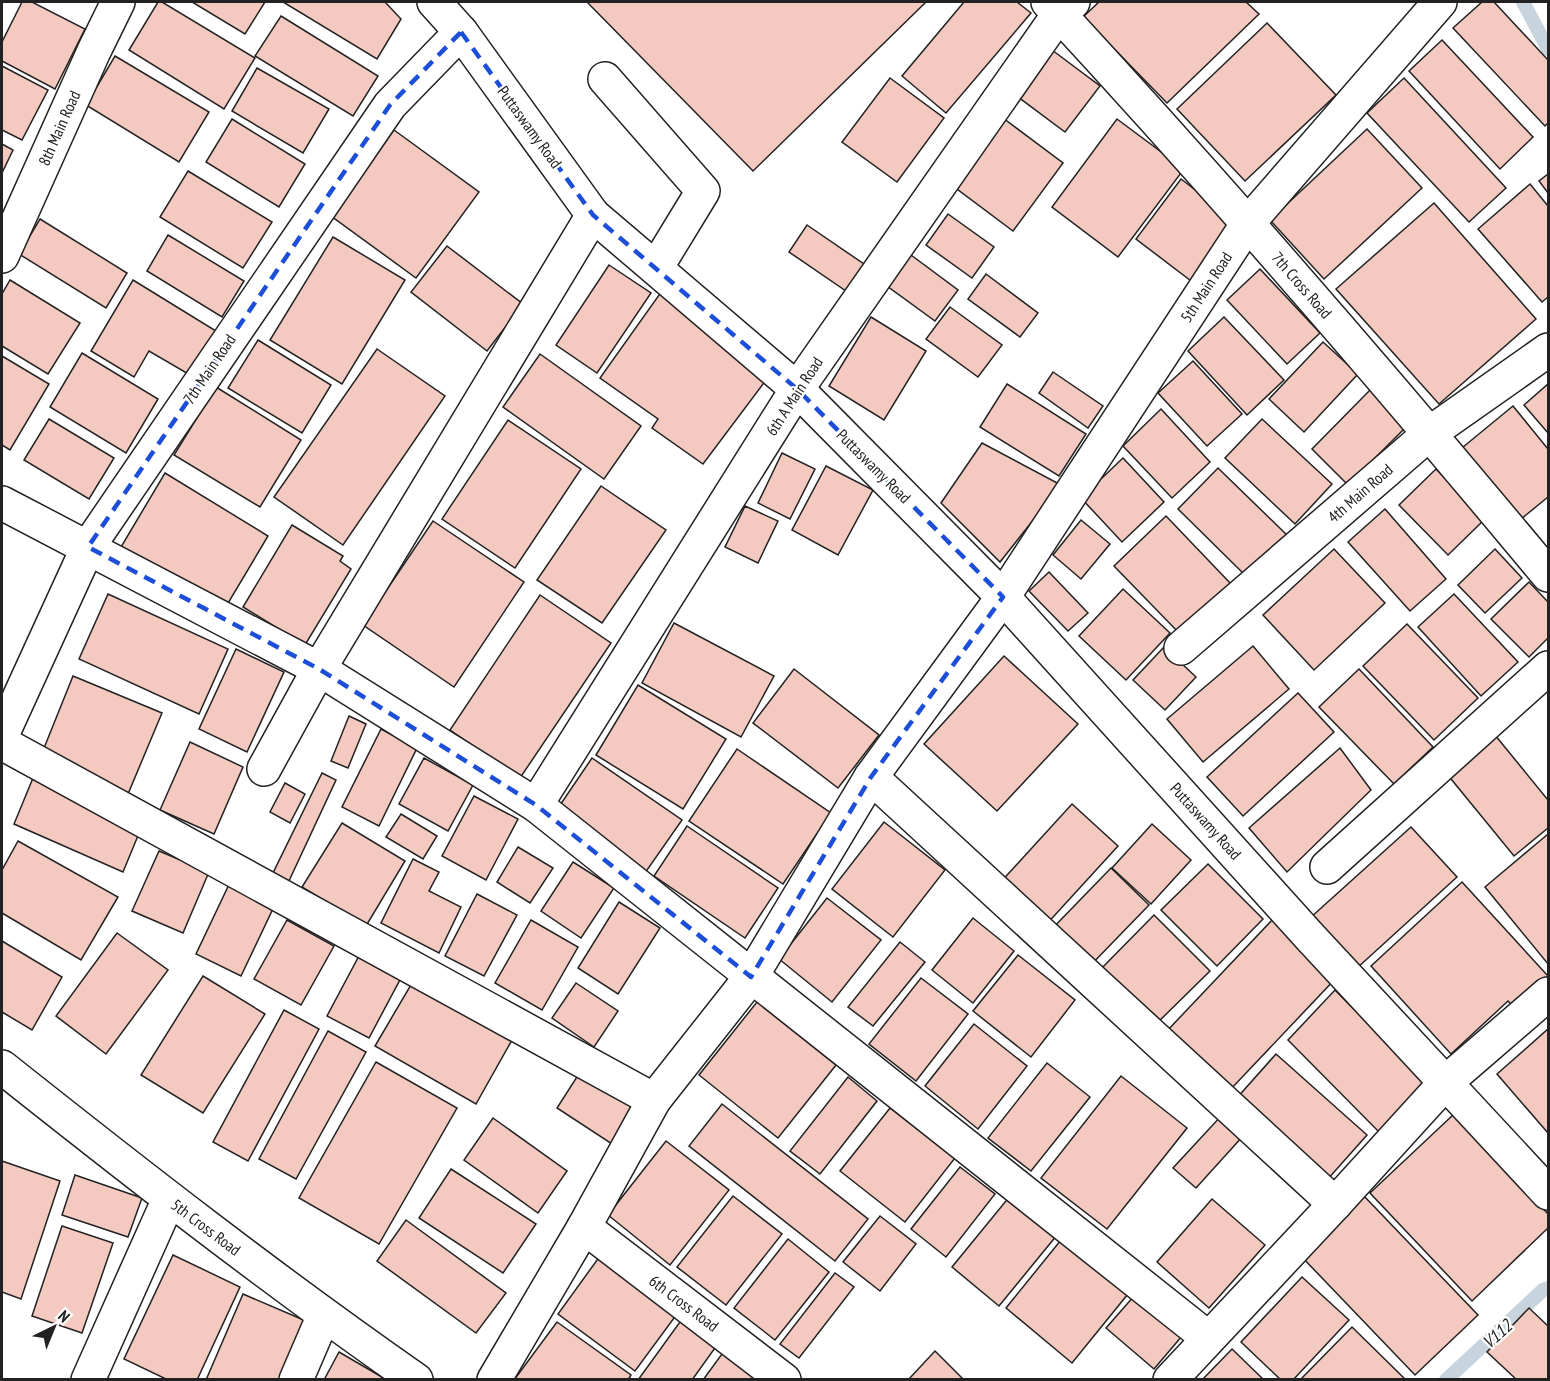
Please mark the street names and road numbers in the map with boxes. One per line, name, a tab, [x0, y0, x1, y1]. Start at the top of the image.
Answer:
street label: Puttaswamy Road	[493, 82, 567, 172]
street label: 8th Main Road	[34, 87, 84, 169]
street label: 5th Main Road	[1176, 248, 1236, 326]
street label: 7th Cross Road	[1268, 248, 1336, 322]
street label: 7th Main Road	[178, 330, 240, 408]
street label: 6th A Main Road	[761, 353, 827, 439]
street label: Puttaswamy Road	[833, 425, 915, 507]
street label: 4th Main Road	[1323, 459, 1397, 527]
street label: Puttaswamy Road	[1166, 778, 1246, 864]
street label: 5th Cross Road	[167, 1194, 245, 1260]
street label: 6th Cross Road	[645, 1270, 723, 1336]

